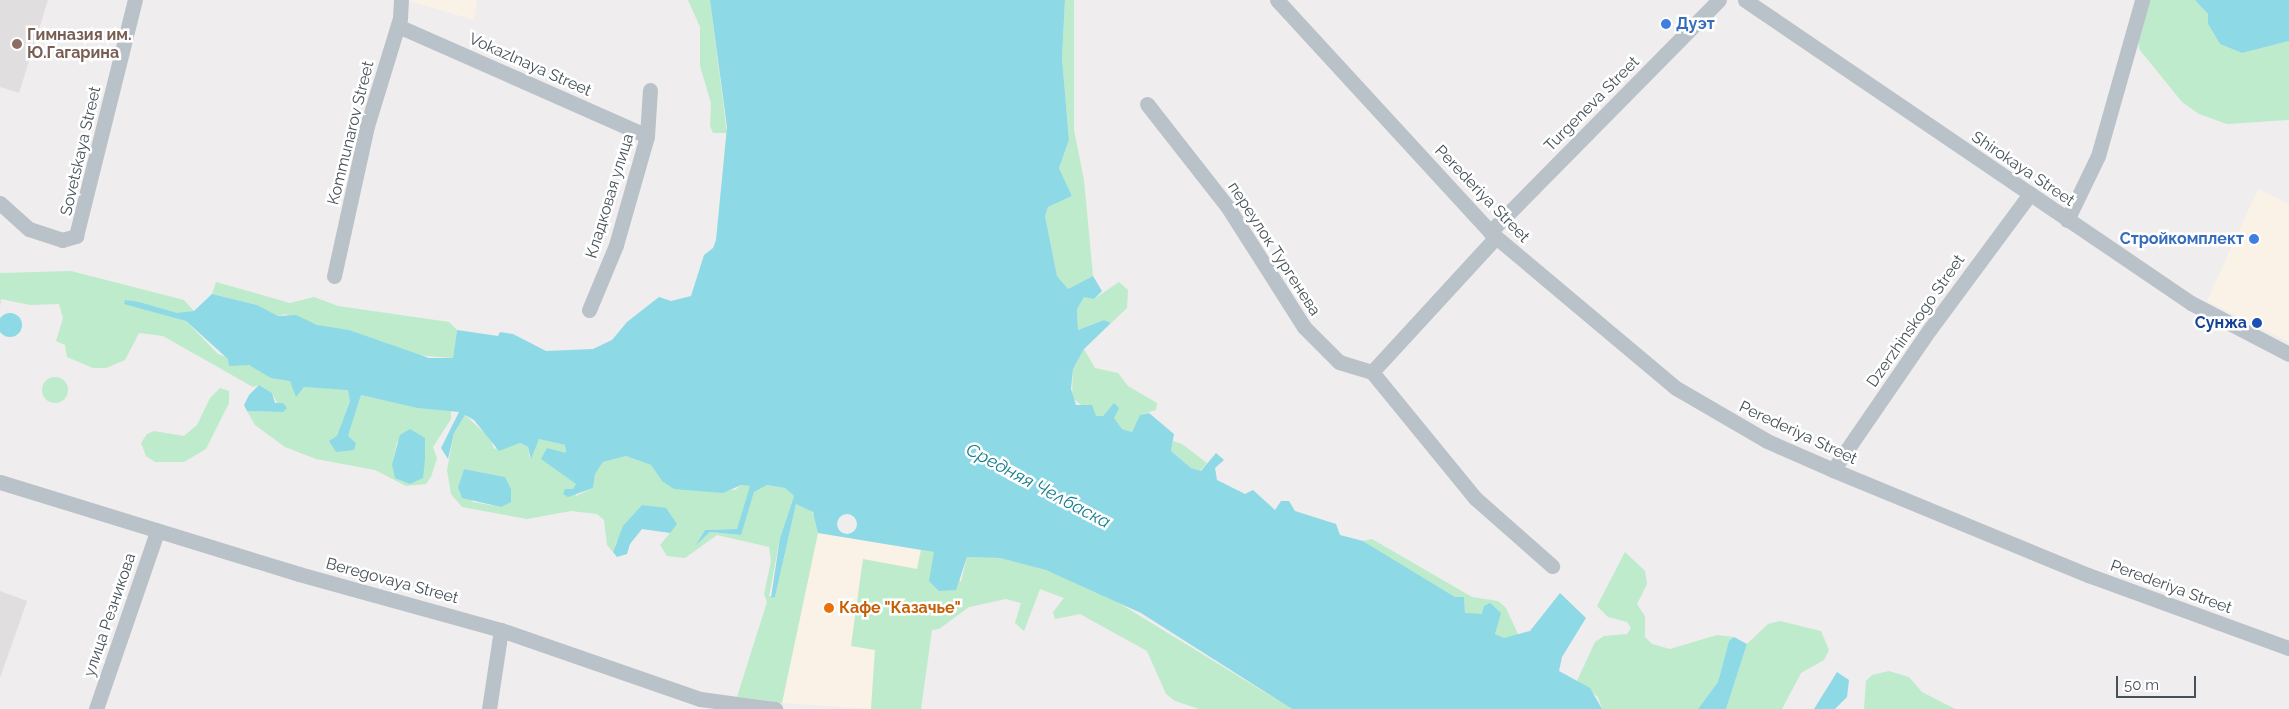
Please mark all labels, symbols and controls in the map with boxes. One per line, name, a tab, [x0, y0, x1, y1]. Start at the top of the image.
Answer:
place label: Дуэт	[1676, 14, 1715, 34]
marker: Дуэт	[1660, 18, 1672, 30]
place label: Гимназия им. Ю.Гагарина	[27, 25, 132, 63]
street label: Vokazlnaya Street	[466, 29, 594, 101]
marker: Гимназия им. Ю.Гагарина	[11, 38, 23, 50]
street label: Turgeneva Street	[1540, 52, 1644, 156]
street label: Kommunarov Street	[324, 59, 378, 207]
street label: Sovetskaya Street	[57, 84, 105, 218]
street label: Shirokaya Street	[1968, 128, 2078, 210]
street label: Кладковая улица	[582, 131, 638, 261]
street label: Perederiya Street	[1431, 141, 1533, 247]
street label: переулок Тургенева	[1223, 178, 1325, 320]
place label: Стройкомплект	[2120, 229, 2244, 249]
marker: Стройкомплект	[2248, 233, 2260, 245]
street label: Dzerzhinskogo Street	[1863, 251, 1969, 391]
place label: Сунжа	[2195, 313, 2247, 333]
marker: Сунжа	[2251, 317, 2263, 329]
street label: Perederiya Street	[1736, 397, 1860, 469]
water label: Средняя Челбаска	[962, 439, 1114, 533]
street label: улица Резникова	[80, 551, 140, 679]
street label: Beregovaya Street	[324, 554, 460, 608]
street label: Perederiya Street	[2108, 556, 2234, 618]
place label: Кафе "Казачье"	[839, 598, 961, 618]
marker: Кафе "Казачье"	[823, 602, 835, 614]
scale bar	[2119, 666, 2199, 698]
text: 50 m	[2124, 676, 2159, 694]

